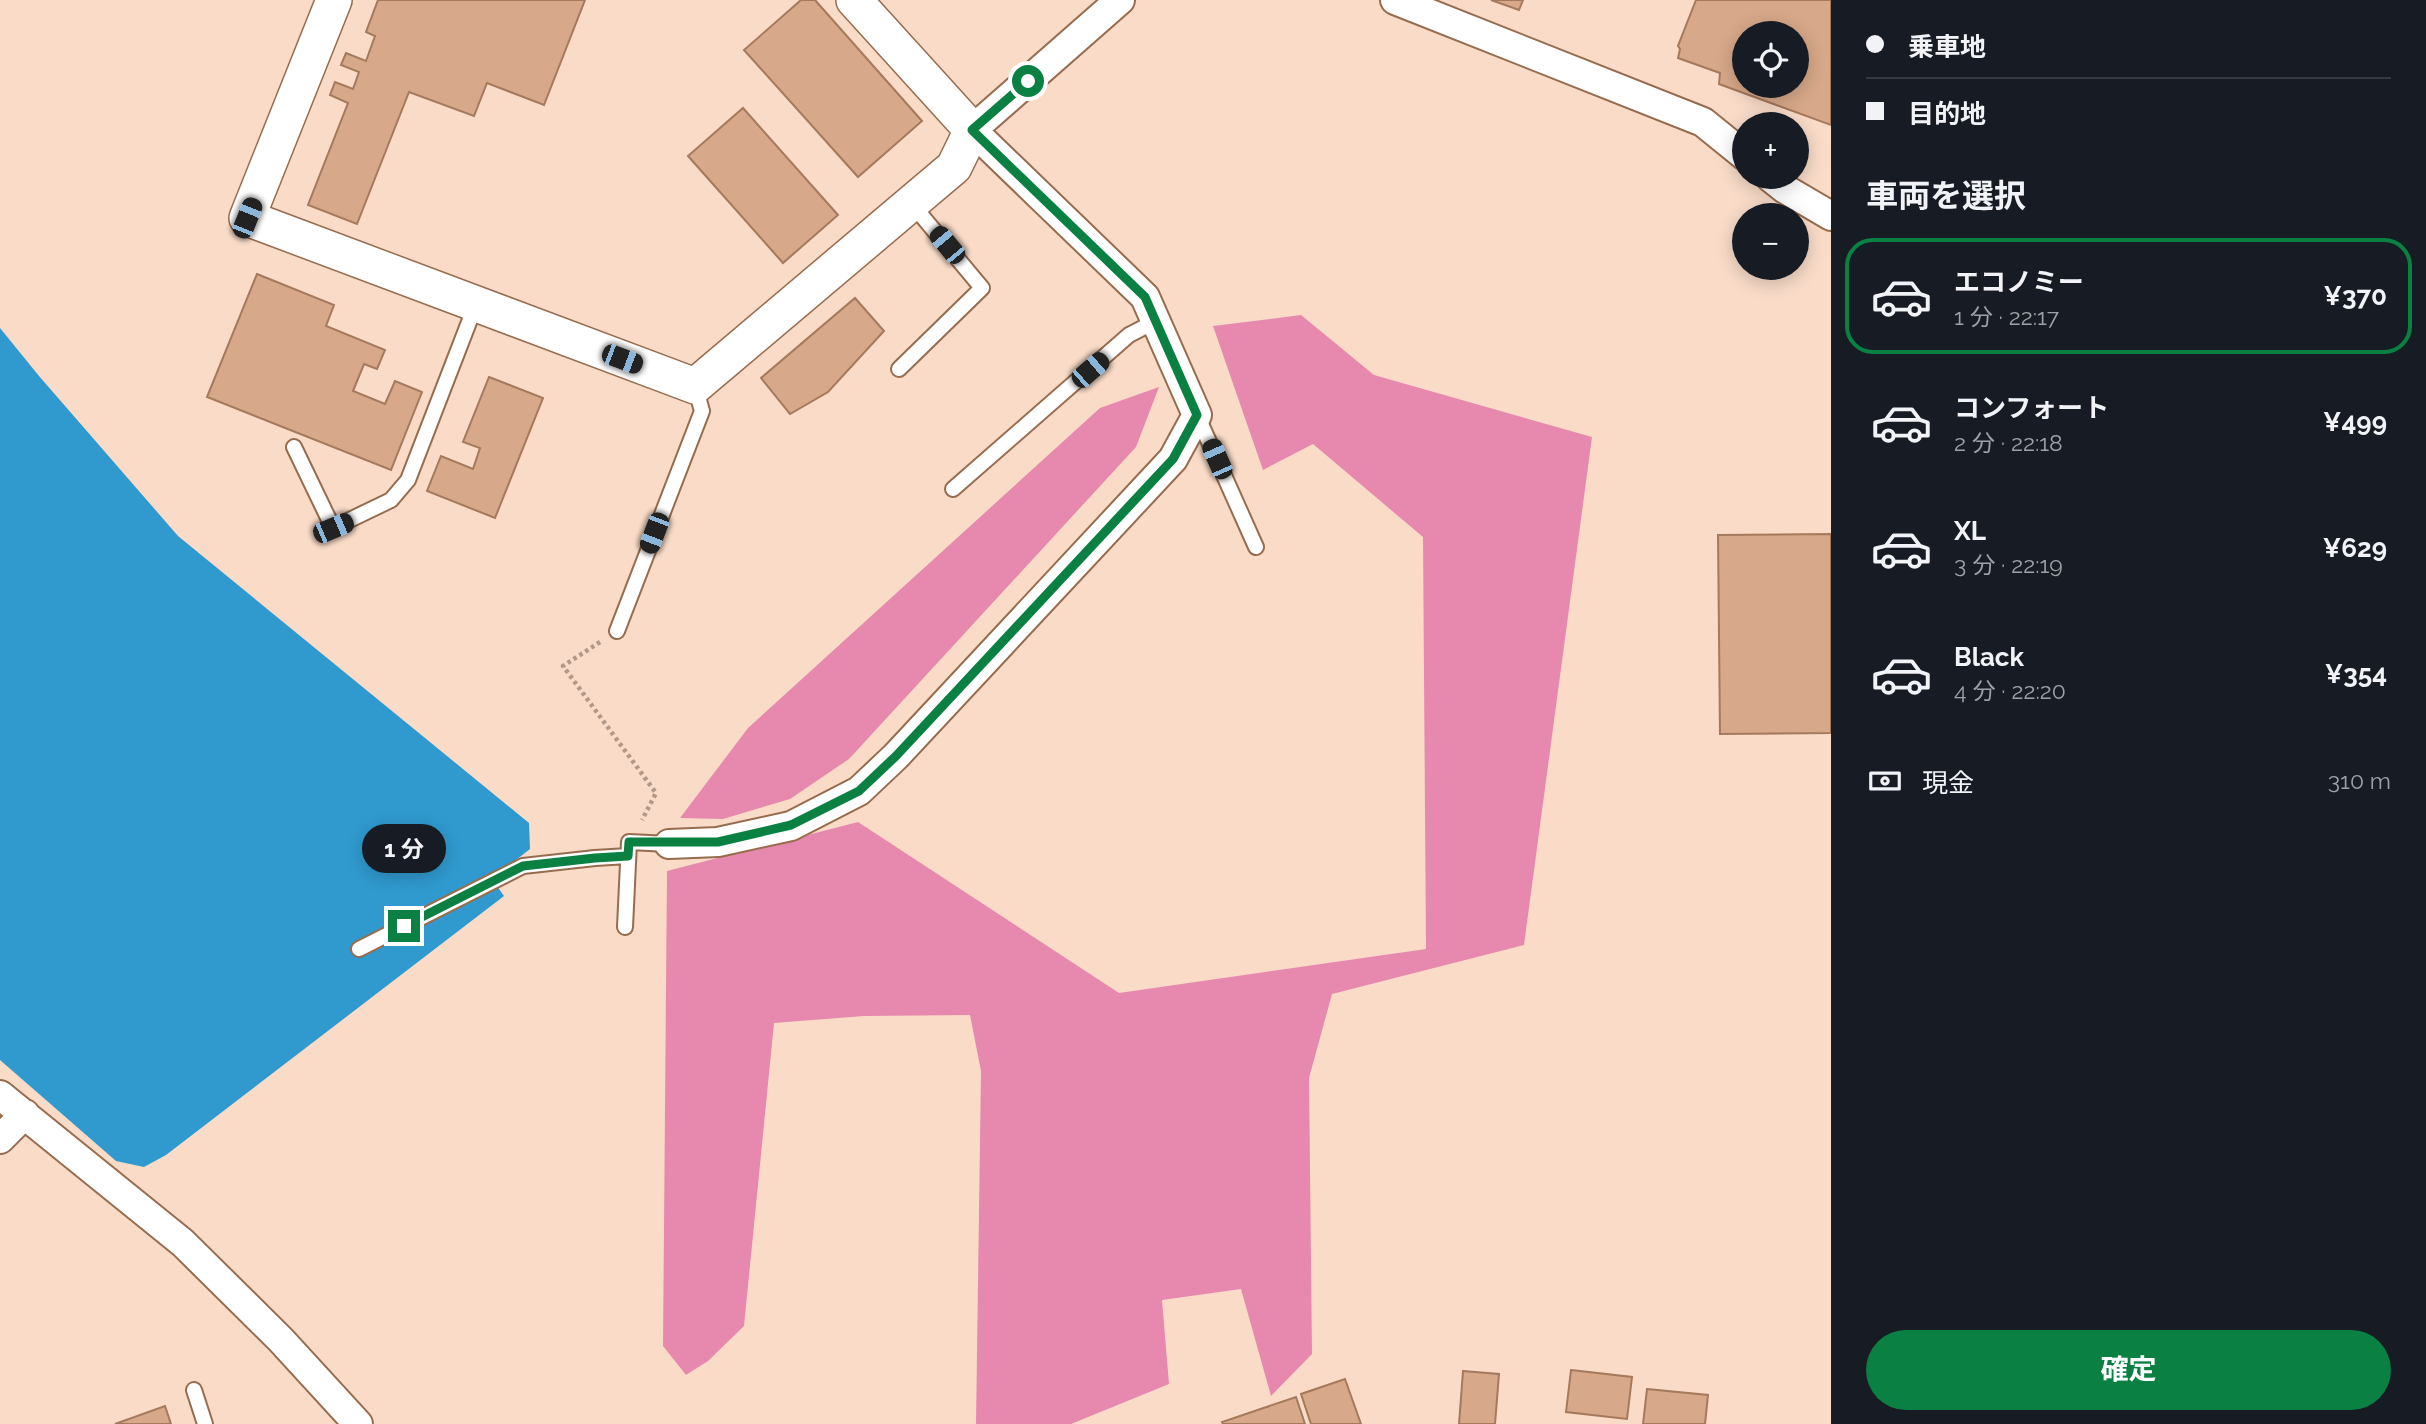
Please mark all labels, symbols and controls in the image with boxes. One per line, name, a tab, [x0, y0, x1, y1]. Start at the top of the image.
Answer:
map controls	[1732, 21, 1809, 280]
button: locate	[1732, 21, 1809, 98]
text: 乗車地	[1908, 32, 1986, 62]
route start	[1012, 65, 1044, 97]
text: 目的地	[1908, 99, 1986, 129]
button: +	[1732, 112, 1809, 189]
text: 車両を選択	[1866, 177, 2026, 214]
car	[230, 195, 265, 241]
button: −	[1732, 203, 1809, 280]
car	[926, 222, 969, 268]
icon: car	[1870, 265, 1933, 328]
text: エコノミー	[1954, 267, 2084, 297]
text: ¥370	[2323, 281, 2387, 311]
text: 1 分 · 22:17	[1954, 303, 2059, 330]
car	[599, 342, 646, 376]
car	[1068, 348, 1113, 392]
icon: car	[1870, 391, 1933, 454]
text: コンフォート	[1954, 393, 2109, 423]
text: ¥499	[2323, 407, 2387, 437]
text: 2 分 · 22:18	[1954, 429, 2063, 456]
car	[1199, 436, 1236, 482]
car	[310, 510, 357, 546]
car	[637, 510, 672, 556]
text: XL	[1954, 516, 1986, 546]
icon: car	[1870, 517, 1933, 580]
text: ¥629	[2323, 533, 2387, 563]
text: 3 分 · 22:19	[1954, 551, 2063, 578]
text: Black	[1954, 642, 2024, 672]
icon: car	[1870, 643, 1933, 706]
text: ¥354	[2325, 659, 2387, 689]
text: 4 分 · 22:20	[1954, 677, 2066, 704]
icon: cash	[1866, 762, 1904, 800]
text: 310 m	[2328, 767, 2391, 794]
text: 現金	[1922, 768, 1974, 798]
callout: 1 分	[362, 824, 446, 874]
text: 1 分	[384, 835, 424, 862]
route end	[388, 910, 420, 942]
button: 確定	[1866, 1330, 2391, 1410]

